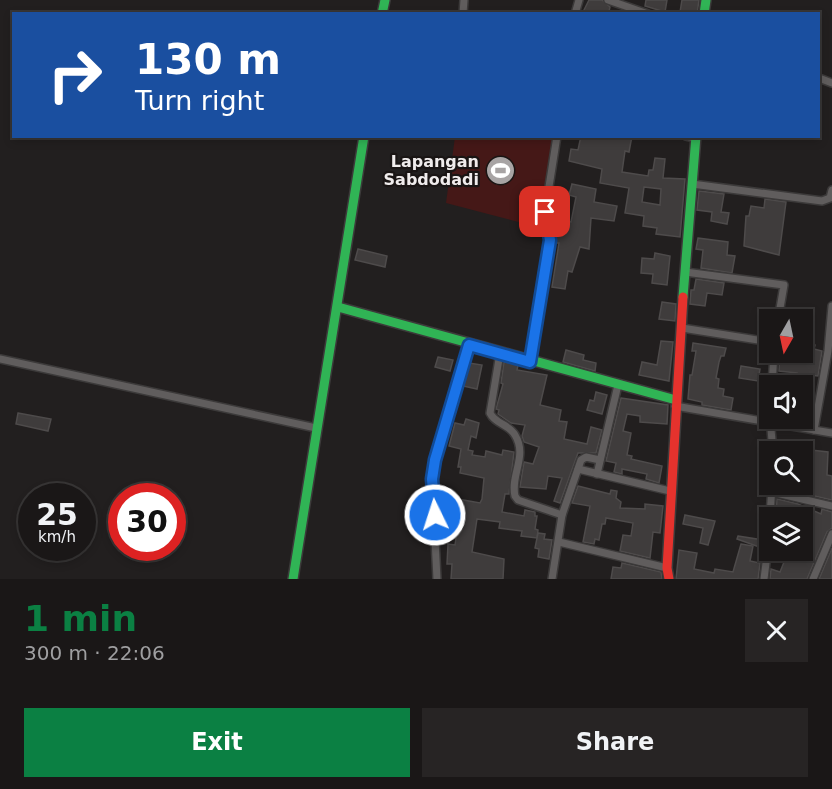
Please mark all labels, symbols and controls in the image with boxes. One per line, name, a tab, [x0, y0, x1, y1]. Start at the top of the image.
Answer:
text: 130 m	[135, 35, 281, 84]
icon: right	[36, 36, 114, 114]
text: Turn right	[135, 85, 264, 116]
place label: Lapangan Sabdodadi	[384, 152, 479, 189]
sports icon: Lapangan Sabdodadi	[484, 154, 516, 186]
pin	[519, 186, 570, 237]
icon: arrive	[528, 195, 561, 228]
north arrow	[759, 309, 813, 363]
map controls	[759, 309, 813, 561]
button: sound	[759, 375, 813, 429]
button: search	[759, 441, 813, 495]
speed limit sign: 30	[108, 483, 186, 561]
position arrow	[403, 483, 467, 547]
text: 25	[36, 497, 78, 532]
button: layers	[759, 507, 813, 561]
text: km/h	[38, 528, 76, 546]
text: 1 min	[24, 598, 137, 639]
button: close	[745, 599, 808, 662]
text: 300 m · 22:06	[24, 641, 165, 665]
button: Exit	[24, 708, 410, 777]
button: Share	[422, 708, 808, 777]

